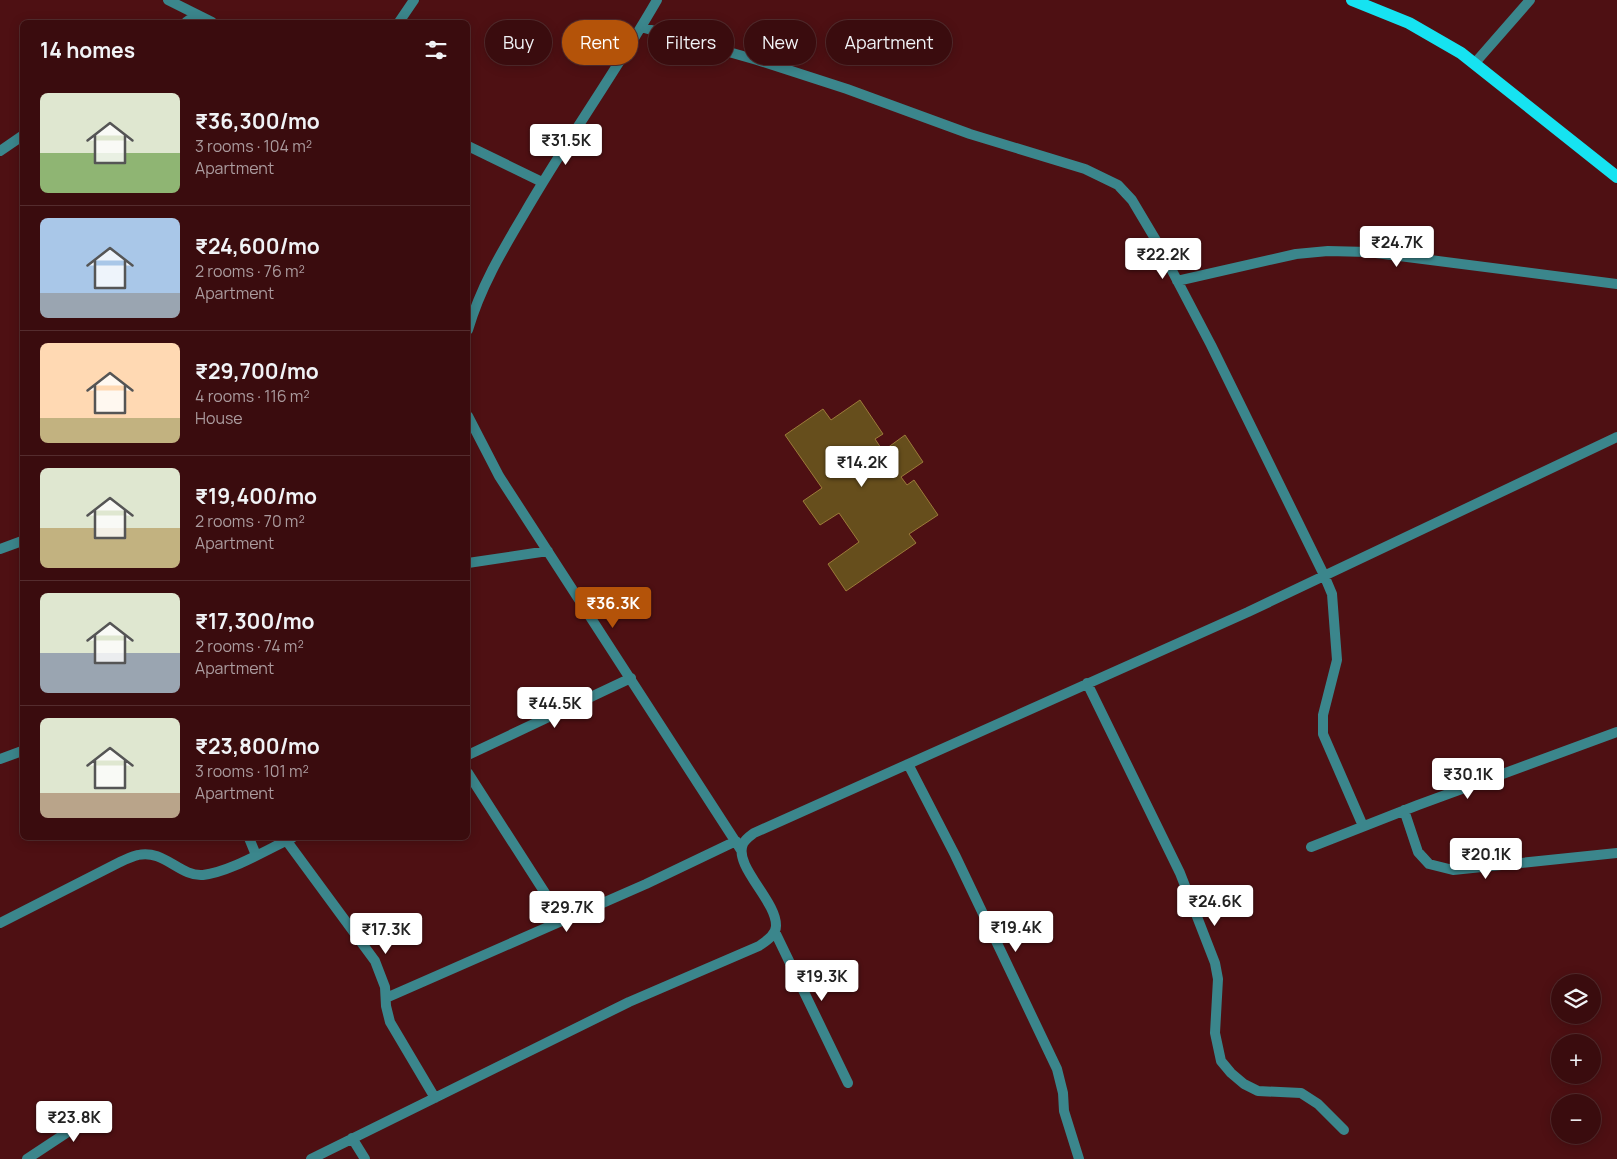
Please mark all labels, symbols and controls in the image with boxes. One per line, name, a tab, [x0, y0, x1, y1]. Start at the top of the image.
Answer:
chip: Buy	[485, 20, 552, 65]
chip: Rent	[562, 20, 638, 65]
chip: Filters	[648, 20, 734, 65]
chip: New	[744, 20, 816, 65]
chip: Apartment	[826, 20, 952, 65]
text: 14 homes	[40, 36, 135, 64]
icon: filters	[422, 36, 450, 64]
text: ₹36,300/mo	[195, 107, 320, 135]
icon: home	[80, 113, 140, 173]
pin: ₹31.5K	[525, 124, 607, 166]
text: ₹31.5K	[541, 129, 591, 151]
text: 3 rooms · 104 m²	[195, 135, 312, 157]
text: Apartment	[195, 157, 274, 179]
pin: ₹24.7K	[1356, 226, 1438, 268]
text: ₹24.7K	[1371, 231, 1423, 253]
text: ₹24,600/mo	[195, 232, 320, 260]
icon: home	[80, 238, 140, 298]
pin: ₹22.2K	[1122, 238, 1204, 280]
text: ₹22.2K	[1136, 243, 1190, 265]
text: 2 rooms · 76 m²	[195, 260, 305, 282]
text: Apartment	[195, 282, 274, 304]
text: ₹29,700/mo	[195, 357, 319, 385]
icon: home	[80, 363, 140, 423]
text: 4 rooms · 116 m²	[195, 385, 310, 407]
text: House	[195, 407, 243, 429]
pin: ₹14.2K	[821, 446, 903, 488]
text: ₹14.2K	[836, 451, 888, 473]
text: ₹19,400/mo	[195, 482, 317, 510]
icon: home	[80, 488, 140, 548]
text: 2 rooms · 70 m²	[195, 510, 305, 532]
text: Apartment	[195, 532, 274, 554]
pin: ₹36.3K	[572, 586, 654, 629]
text: ₹36.3K	[586, 592, 640, 614]
text: ₹17,300/mo	[195, 607, 314, 635]
icon: home	[80, 613, 140, 673]
text: 2 rooms · 74 m²	[195, 635, 304, 657]
text: Apartment	[195, 657, 274, 679]
pin: ₹44.5K	[514, 686, 596, 729]
text: ₹44.5K	[528, 692, 582, 714]
text: ₹23,800/mo	[195, 732, 320, 760]
icon: home	[80, 738, 140, 798]
pin: ₹30.1K	[1427, 758, 1509, 800]
text: 3 rooms · 101 m²	[195, 760, 309, 782]
text: ₹30.1K	[1443, 763, 1493, 785]
text: Apartment	[195, 782, 274, 804]
pin: ₹20.1K	[1445, 838, 1527, 880]
text: ₹20.1K	[1461, 843, 1511, 865]
pin: ₹24.6K	[1174, 884, 1256, 927]
pin: ₹29.7K	[526, 890, 608, 933]
text: ₹24.6K	[1188, 890, 1242, 912]
text: ₹29.7K	[540, 896, 594, 918]
pin: ₹19.4K	[975, 910, 1057, 953]
pin: ₹17.3K	[345, 912, 427, 955]
text: ₹19.4K	[990, 916, 1042, 938]
text: ₹17.3K	[361, 918, 411, 940]
pin: ₹19.3K	[781, 960, 863, 1002]
text: ₹19.3K	[796, 965, 848, 987]
map controls	[1551, 974, 1601, 1144]
button: layers	[1551, 974, 1601, 1024]
button: +	[1551, 1034, 1601, 1084]
button: −	[1551, 1094, 1601, 1144]
pin: ₹23.8K	[33, 1100, 115, 1143]
text: ₹23.8K	[47, 1106, 101, 1128]

